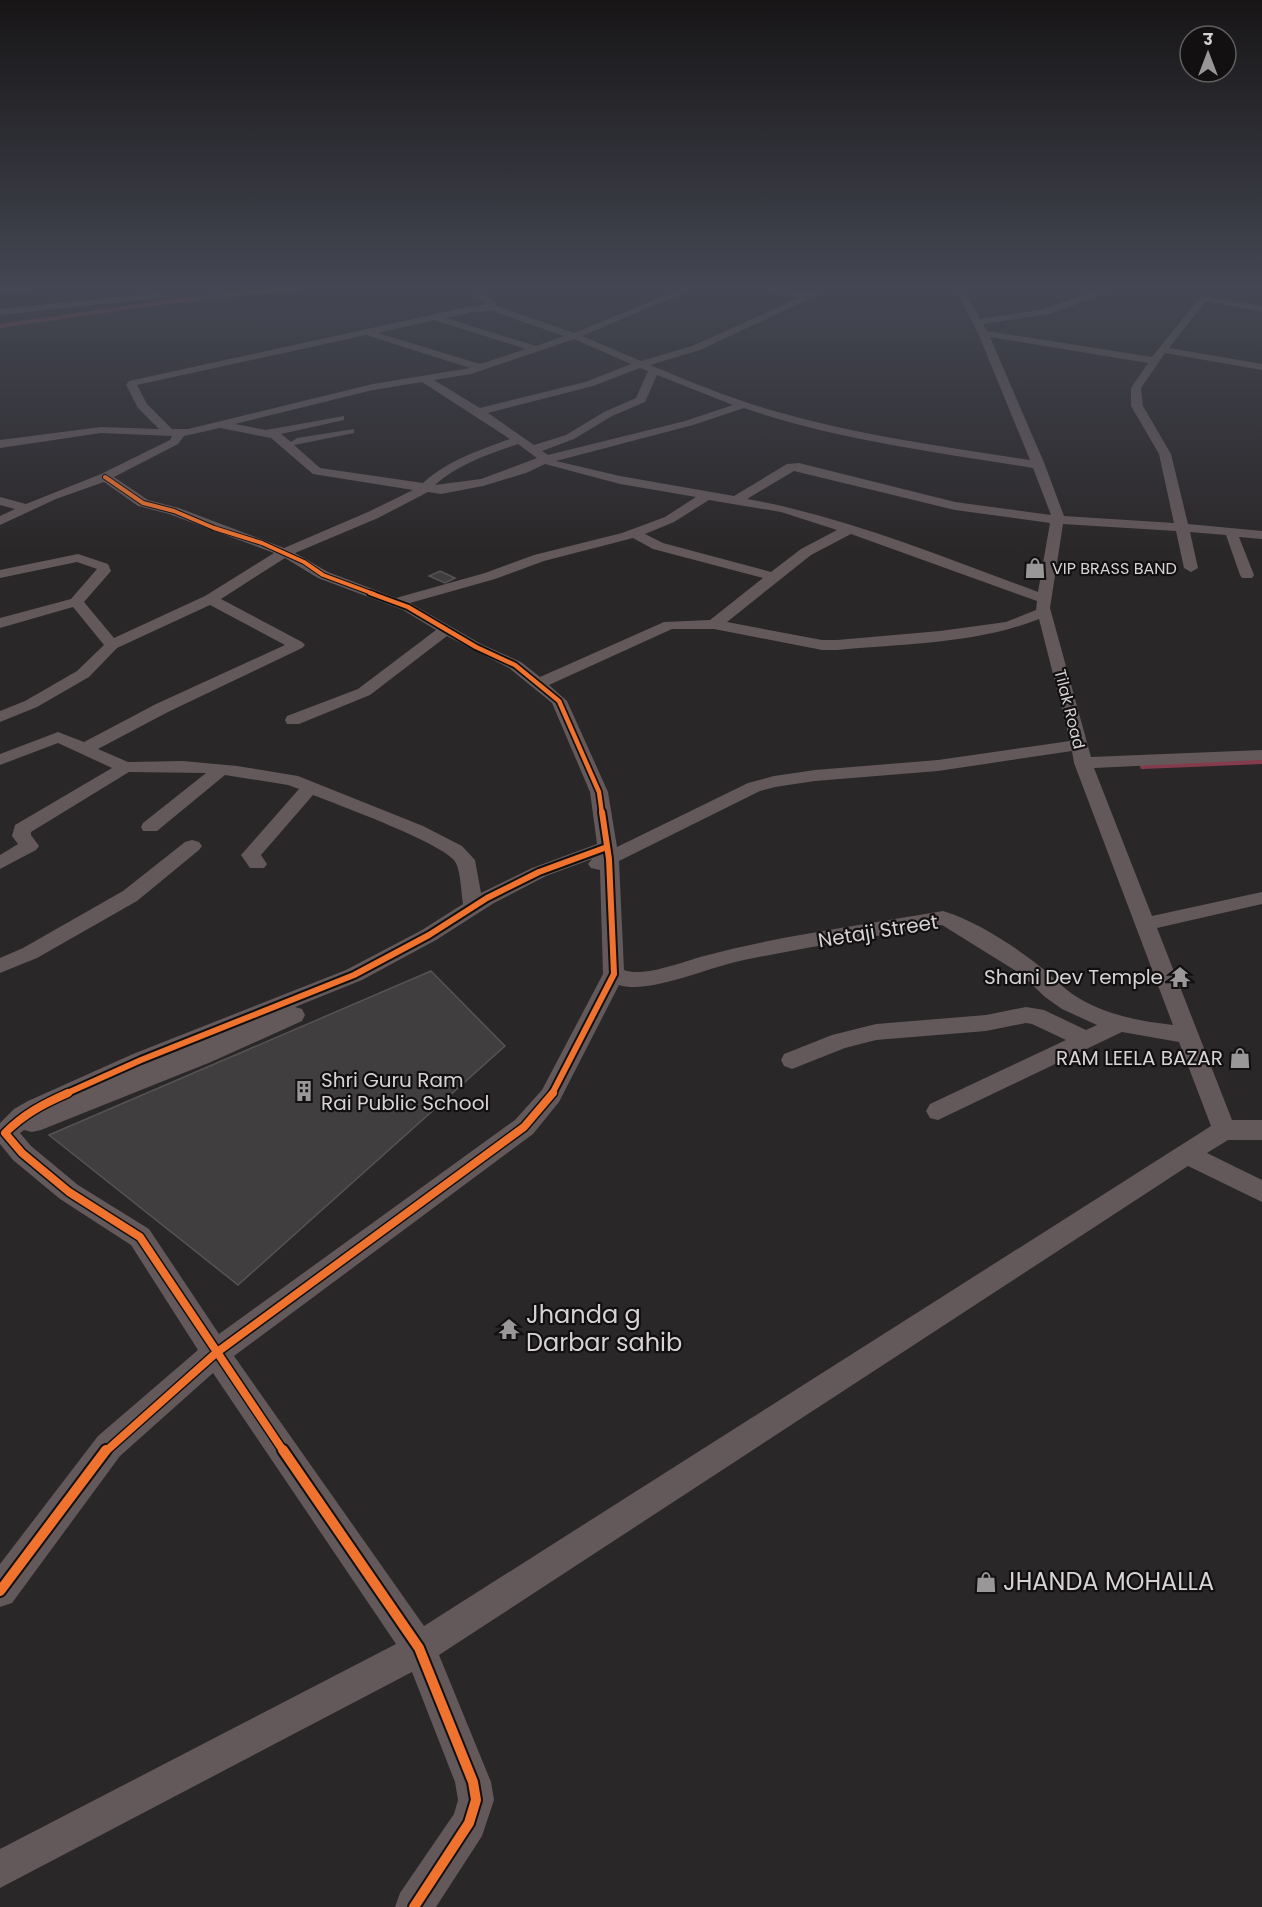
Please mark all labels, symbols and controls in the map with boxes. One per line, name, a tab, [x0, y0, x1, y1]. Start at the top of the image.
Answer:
north arrow	[1178, 24, 1238, 84]
text: उ	[1202, 28, 1213, 51]
shop icon: VIP BRASS BAND	[1023, 556, 1047, 580]
place label: VIP BRASS BAND	[1052, 557, 1177, 580]
street label: Tilak Road	[1049, 667, 1091, 751]
street label: Netaji Street	[816, 908, 940, 954]
place label: Shani Dev Temple	[984, 963, 1163, 991]
temple icon: Shani Dev Temple	[1168, 965, 1192, 989]
place label: RAM LEELA BAZAR	[1056, 1044, 1223, 1072]
shop icon: RAM LEELA BAZAR	[1228, 1046, 1252, 1070]
place label: Shri Guru Ram Rai Public School	[321, 1066, 489, 1117]
building icon: Shri Guru Ram Rai Public School	[292, 1079, 316, 1103]
place label: Jhanda g Darbar sahib	[526, 1298, 682, 1359]
temple icon: Jhanda g Darbar sahib	[497, 1317, 521, 1341]
place label: JHANDA MOHALLA	[1003, 1565, 1214, 1598]
shop icon: JHANDA MOHALLA	[974, 1570, 998, 1594]

